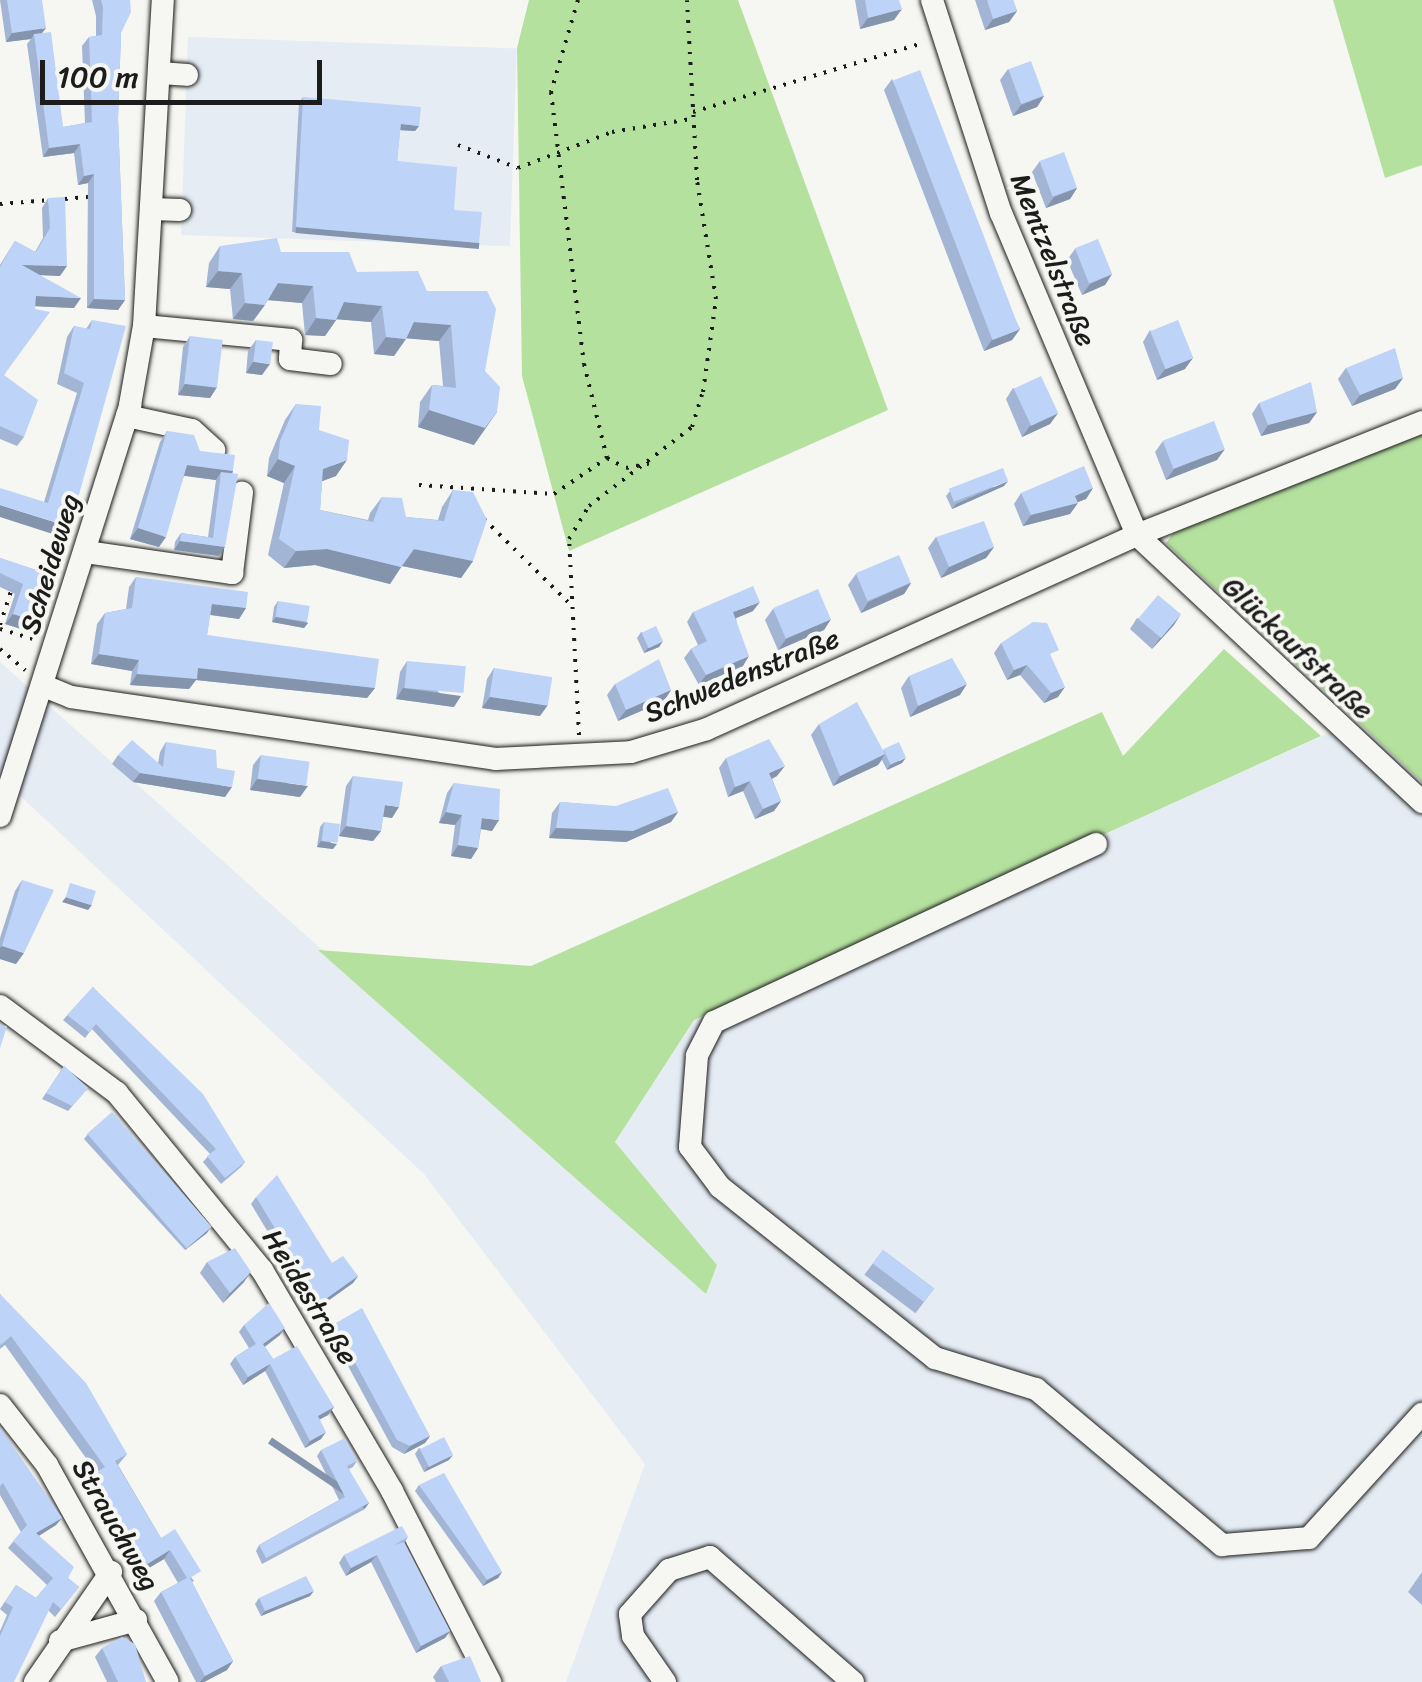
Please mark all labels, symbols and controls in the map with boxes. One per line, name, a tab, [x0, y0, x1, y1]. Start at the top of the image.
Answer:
scale bar	[45, 40, 328, 102]
text: 100 m	[57, 50, 139, 104]
street label: Mentzelstraße	[1003, 169, 1103, 351]
street label: Scheideweg	[13, 490, 87, 638]
street label: Glückaufstraße	[1216, 570, 1380, 726]
street label: Schwedenstraße	[640, 622, 844, 730]
street label: Heidestraße	[255, 1223, 365, 1371]
street label: Strauchweg	[65, 1453, 167, 1597]

